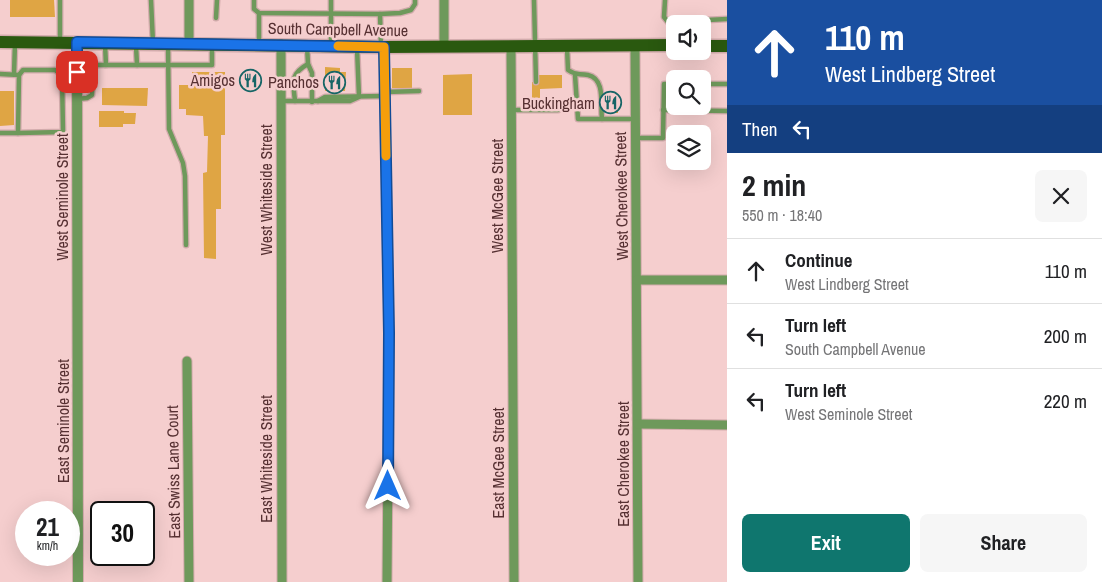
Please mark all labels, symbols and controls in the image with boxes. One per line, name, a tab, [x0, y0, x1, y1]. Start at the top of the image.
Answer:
text: 110 m	[825, 14, 905, 61]
map controls	[666, 15, 711, 170]
button: sound	[666, 15, 711, 60]
street label: South Campbell Avenue	[268, 17, 408, 41]
icon: ahead	[742, 20, 807, 85]
pin	[56, 51, 98, 93]
icon: arrive	[63, 58, 91, 86]
text: West Lindberg Street	[825, 59, 995, 89]
restaurant icon: Amigos	[239, 68, 263, 92]
place label: Amigos	[190, 69, 235, 91]
restaurant icon: Panchos	[323, 70, 347, 94]
button: search	[666, 70, 711, 115]
place label: Panchos	[268, 71, 319, 93]
restaurant icon: Buckingham	[599, 91, 623, 115]
place label: Buckingham	[522, 92, 595, 114]
icon: left	[788, 115, 816, 143]
text: Then	[742, 116, 778, 142]
street label: West Whiteside Street	[255, 124, 277, 256]
button: layers	[666, 125, 711, 170]
street label: West Cherokee Street	[609, 131, 633, 261]
street label: West Seminole Street	[51, 133, 73, 261]
street label: West McGee Street	[486, 139, 508, 253]
text: 2 min	[742, 165, 806, 205]
button: close	[1035, 170, 1087, 222]
text: 550 m · 18:40	[742, 204, 822, 226]
text: Continue	[785, 247, 853, 273]
icon: ahead	[742, 257, 770, 285]
text: 110 m	[1045, 258, 1087, 284]
text: West Lindberg Street	[785, 273, 909, 295]
text: Turn left	[785, 312, 846, 338]
icon: left	[742, 322, 770, 350]
text: 200 m	[1044, 323, 1087, 349]
text: South Campbell Avenue	[785, 338, 926, 360]
street label: East Seminole Street	[52, 359, 74, 483]
text: Turn left	[785, 377, 846, 403]
icon: left	[742, 387, 770, 415]
text: 220 m	[1044, 388, 1087, 414]
street label: East Whiteside Street	[255, 395, 277, 523]
street label: East Cherokee Street	[612, 401, 634, 527]
text: West Seminole Street	[785, 403, 912, 425]
street label: East Swiss Lane Court	[161, 405, 185, 539]
street label: East McGee Street	[487, 407, 509, 518]
position arrow	[361, 459, 413, 511]
speed limit sign: 30	[90, 501, 155, 566]
text: 21	[36, 510, 59, 544]
button: Exit	[742, 514, 910, 572]
button: Share	[920, 514, 1087, 572]
text: km/h	[37, 538, 58, 554]

